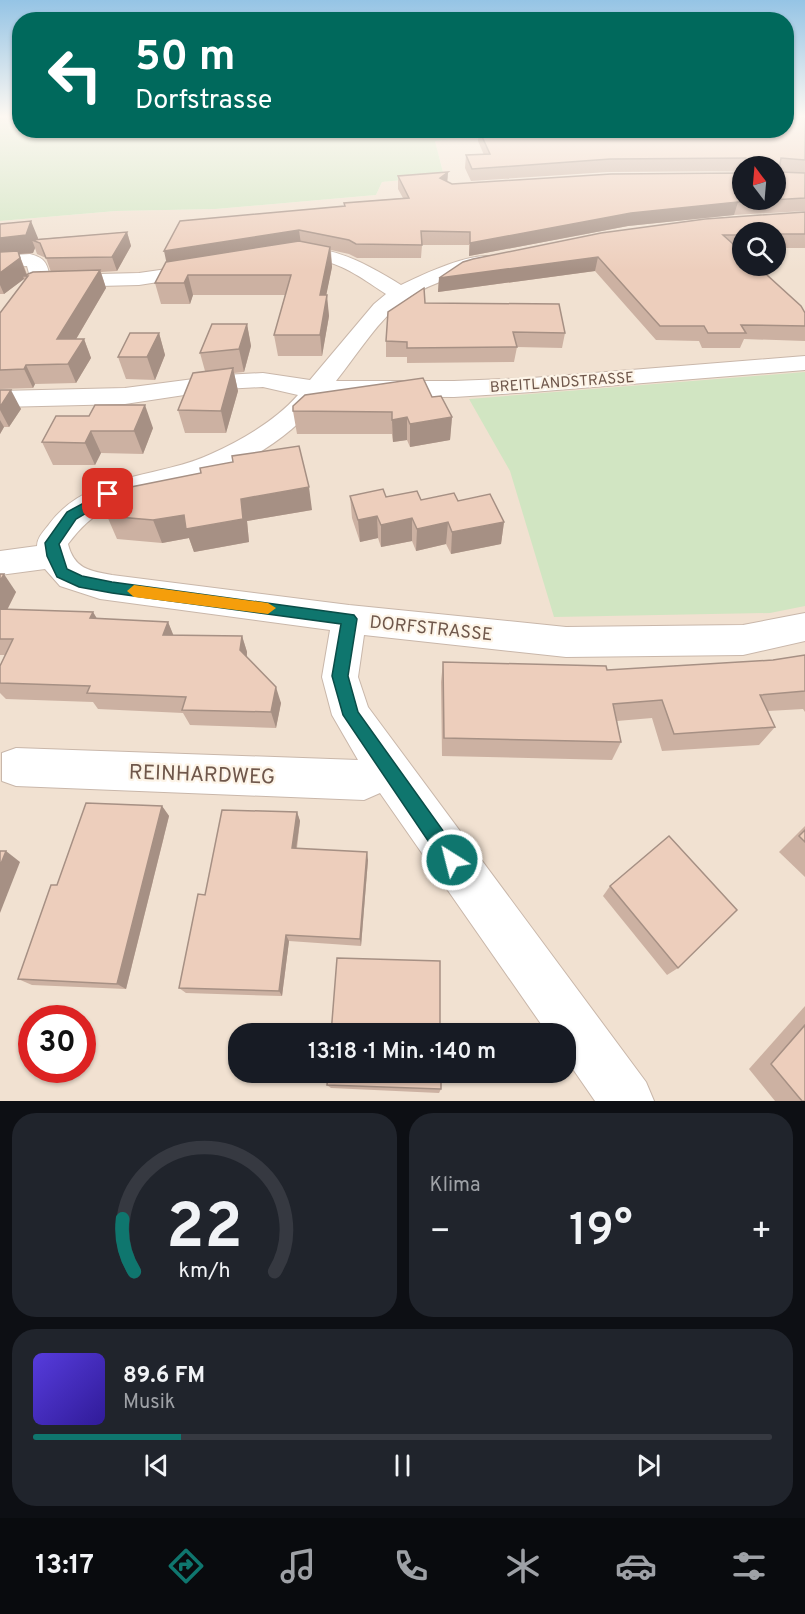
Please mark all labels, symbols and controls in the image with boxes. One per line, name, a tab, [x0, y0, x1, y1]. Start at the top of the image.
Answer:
text: 50 m	[135, 32, 236, 85]
icon: left	[36, 36, 114, 114]
text: Dorfstrasse	[135, 84, 272, 118]
north arrow	[732, 156, 786, 210]
map controls	[732, 156, 786, 276]
button: search	[732, 222, 786, 276]
street label: BREITLANDSTRASSE	[489, 369, 635, 398]
pin	[82, 468, 133, 519]
icon: arrive	[91, 477, 124, 510]
street label: DORFSTRASSE	[368, 612, 494, 647]
street label: REINHARDWEG	[128, 759, 276, 792]
position arrow	[420, 828, 484, 892]
speed limit sign: 30	[18, 1005, 96, 1083]
text: 13:18 · 1 Min. · 140 m	[308, 1039, 496, 1066]
text: Klima	[430, 1173, 481, 1199]
text: 22	[166, 1191, 242, 1270]
text: 19°	[569, 1204, 633, 1261]
text: −	[430, 1212, 451, 1254]
text: +	[751, 1212, 772, 1254]
text: km/h	[178, 1258, 230, 1285]
text: 89.6 FM	[123, 1363, 205, 1390]
text: Musik	[123, 1390, 175, 1416]
icon: previous	[140, 1449, 173, 1482]
icon: pause	[386, 1449, 419, 1482]
icon: next	[632, 1449, 665, 1482]
icon: directions	[165, 1545, 207, 1587]
icon: music	[277, 1545, 319, 1587]
icon: phone	[390, 1545, 432, 1587]
icon: climate	[502, 1545, 544, 1587]
icon: car	[615, 1545, 657, 1587]
icon: filters	[728, 1545, 770, 1587]
text: 13:17	[35, 1549, 94, 1583]

